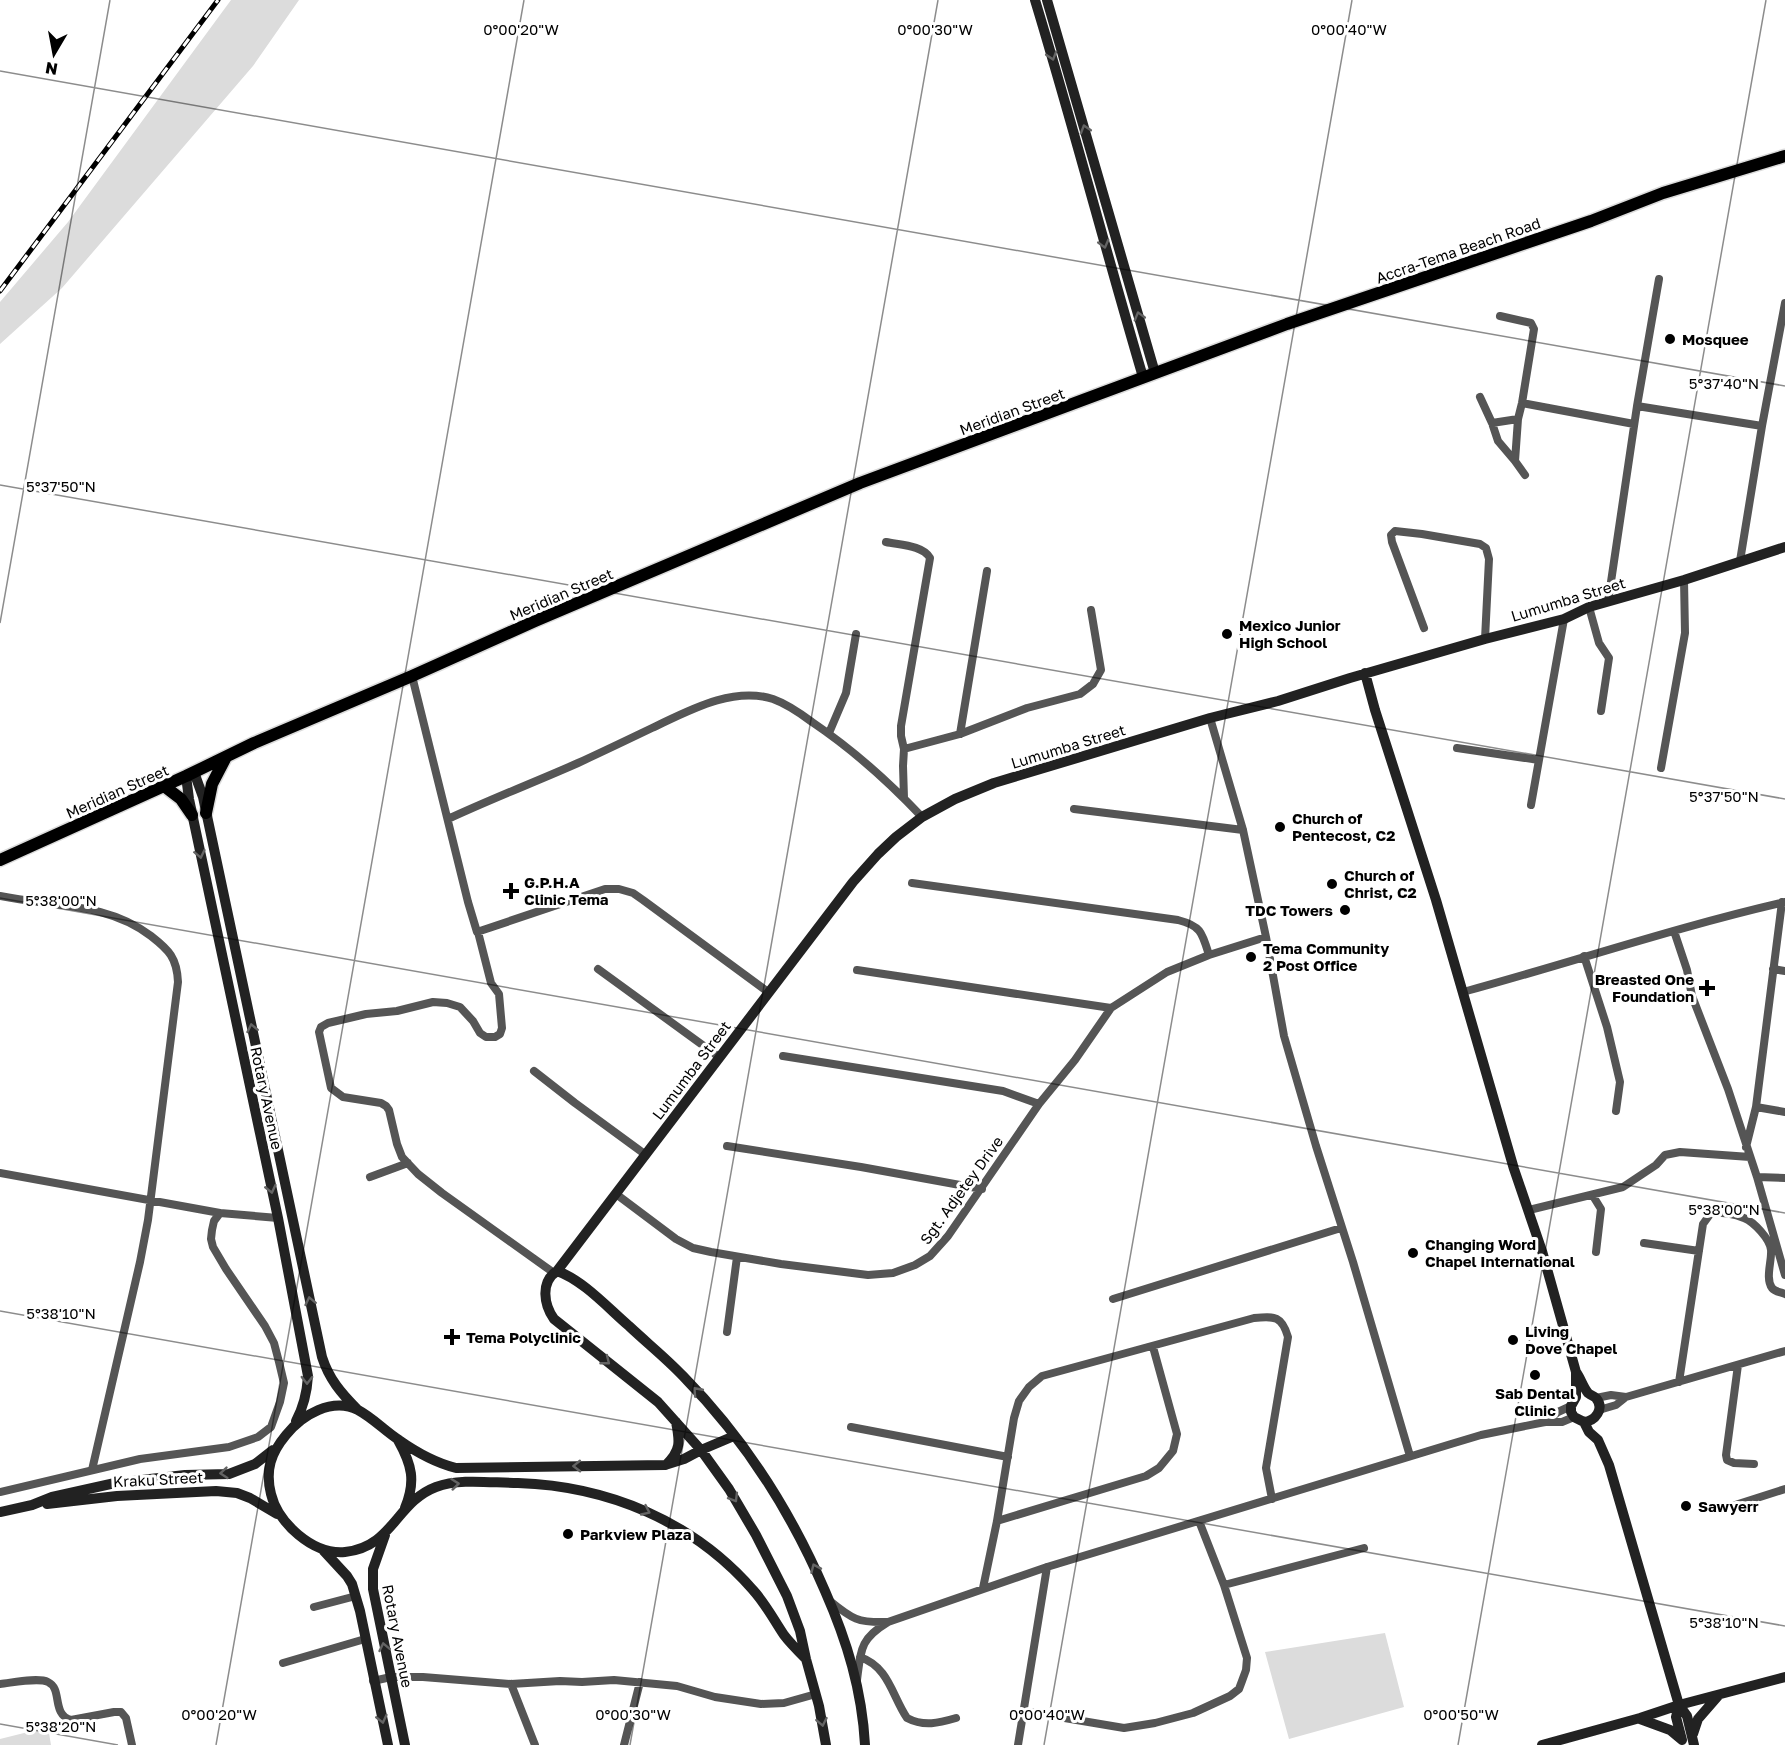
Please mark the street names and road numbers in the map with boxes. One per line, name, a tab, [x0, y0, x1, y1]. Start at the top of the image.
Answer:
street label: Accra-Tema Beach Road	[1373, 213, 1543, 287]
street label: Meridian Street	[957, 384, 1067, 438]
street label: Meridian Street	[507, 564, 615, 624]
street label: Lumumba Street	[1509, 573, 1627, 625]
street label: Lumumba Street	[1009, 720, 1127, 772]
street label: Meridian Street	[63, 760, 171, 822]
street label: Lumumba Street	[648, 1017, 734, 1123]
street label: Rotary Avenue	[247, 1045, 287, 1151]
street label: Sgt. Adjetey Drive	[916, 1132, 1006, 1248]
street label: Kraku Street	[112, 1468, 204, 1490]
street label: Rotary Avenue	[379, 1583, 417, 1690]

